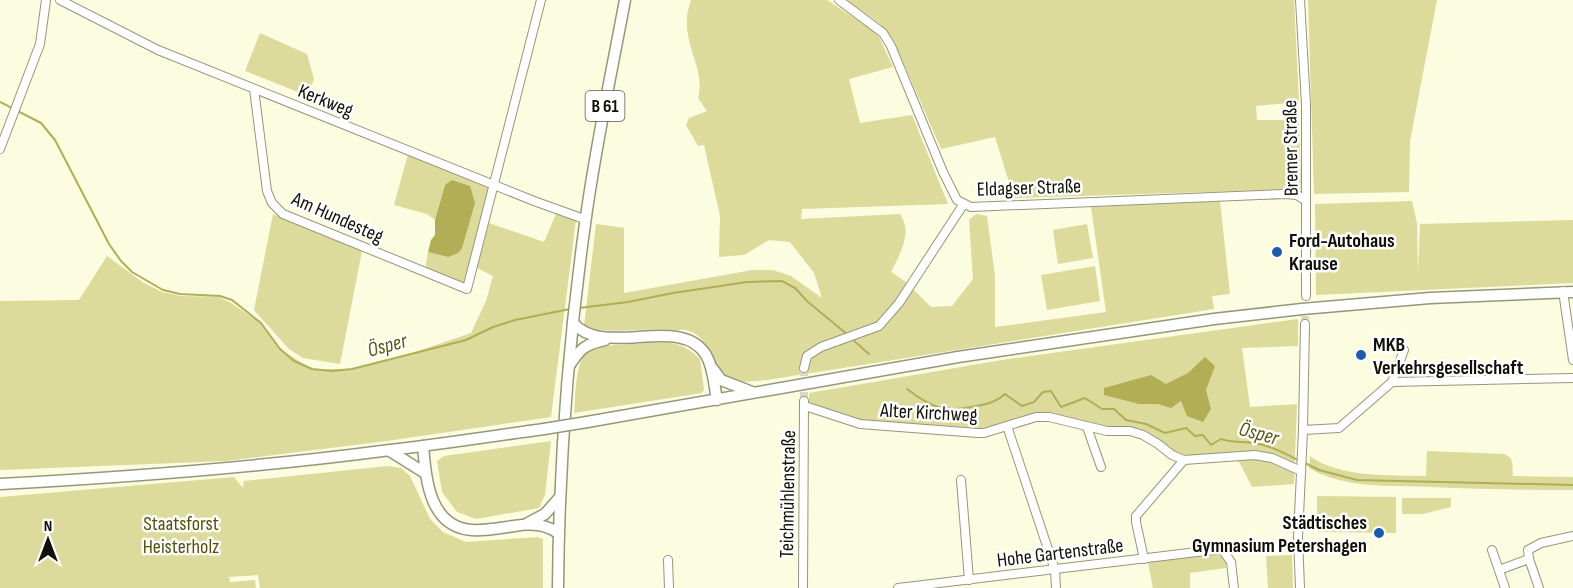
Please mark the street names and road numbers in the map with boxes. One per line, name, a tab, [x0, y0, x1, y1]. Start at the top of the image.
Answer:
street label: Kerkweg	[295, 79, 357, 123]
road number: B 61	[586, 91, 624, 121]
street label: Bremer Straße	[1278, 100, 1304, 196]
street label: Eldagser Straße	[976, 174, 1082, 202]
street label: Am Hundesteg	[287, 187, 387, 249]
street label: Alter Kirchweg	[879, 398, 978, 428]
street label: Teichmühlenstraße	[775, 430, 801, 558]
street label: Hohe Gartenstraße	[996, 533, 1125, 573]

